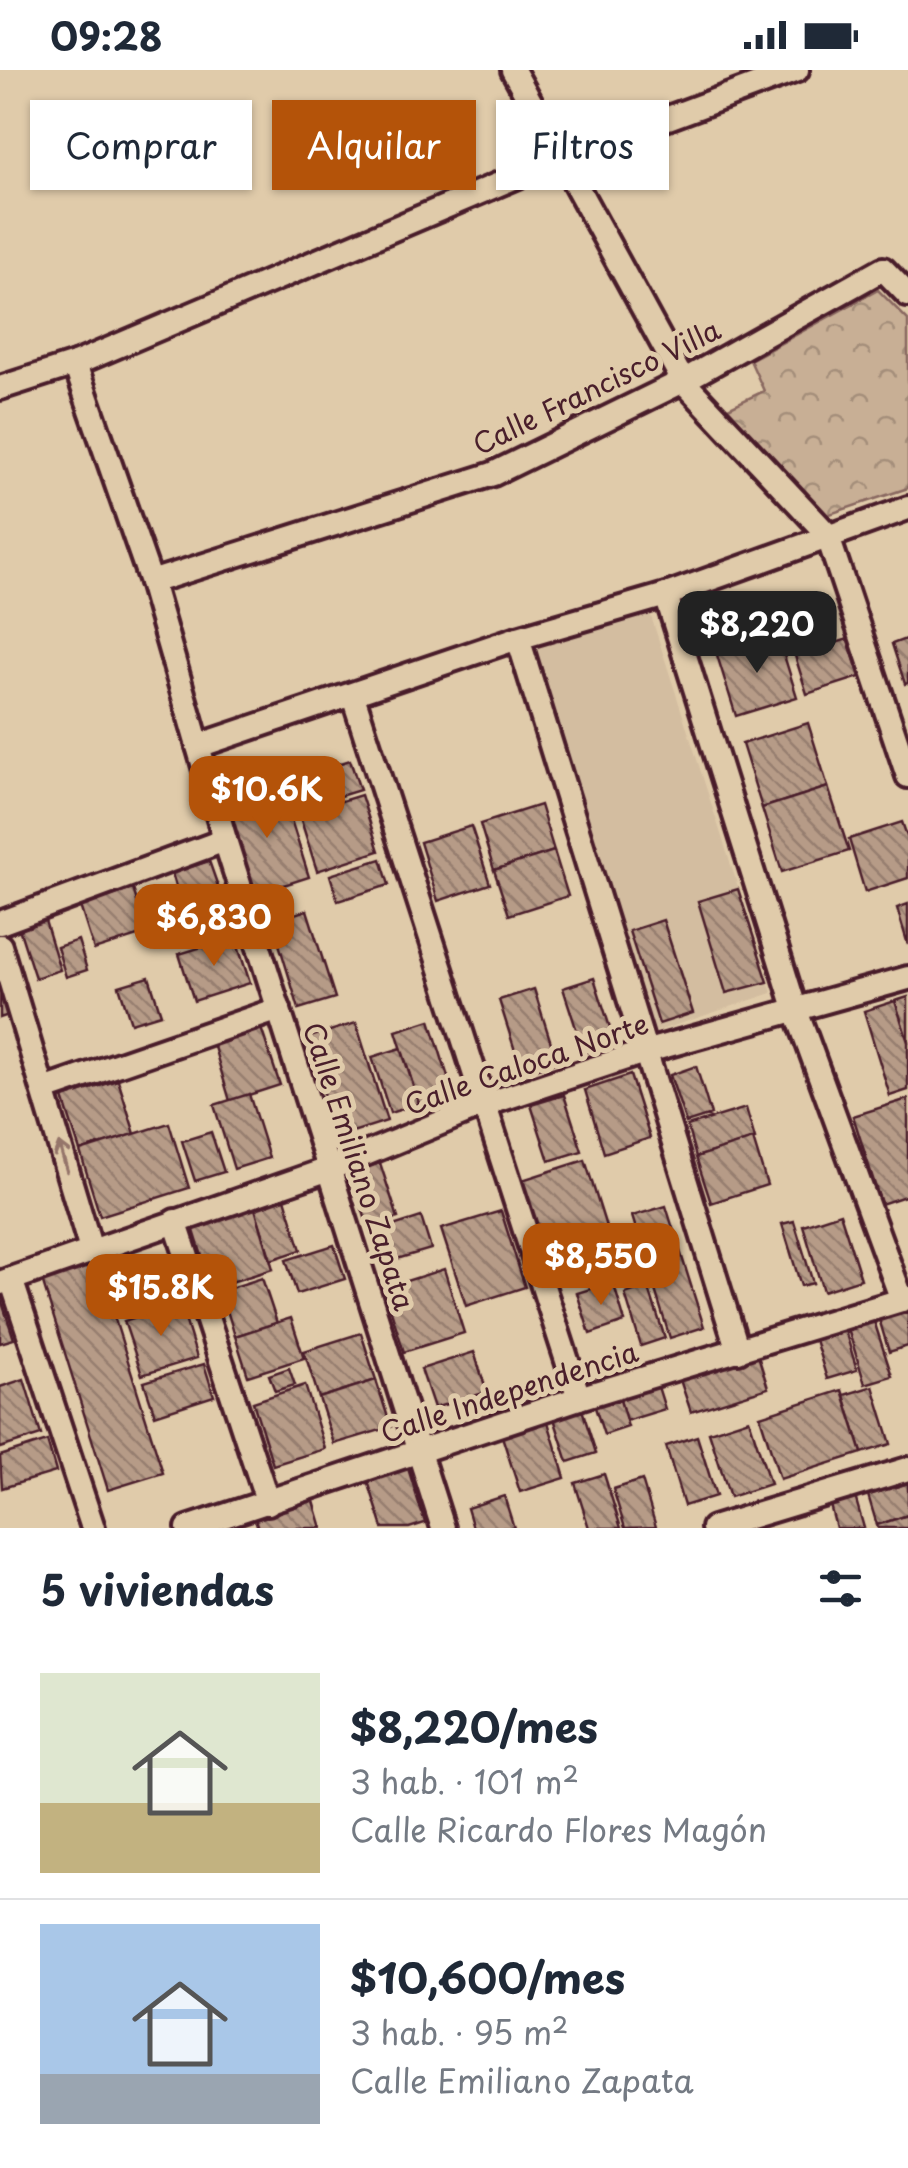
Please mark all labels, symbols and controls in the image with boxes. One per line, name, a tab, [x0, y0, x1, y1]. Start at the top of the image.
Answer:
text: 09:28	[50, 7, 163, 64]
chip: Comprar	[30, 100, 252, 190]
chip: Alquilar	[272, 100, 476, 190]
chip: Filtros	[496, 100, 669, 190]
street label: Calle Francisco Villa	[465, 307, 728, 465]
pin: $8,220	[676, 591, 838, 676]
text: $8,220	[700, 599, 814, 647]
pin: $10.6K	[186, 756, 348, 841]
text: $10.6K	[211, 764, 323, 812]
pin: $6,830	[133, 884, 295, 969]
text: $6,830	[156, 892, 272, 940]
street label: Calle Caloca Norte	[398, 1001, 654, 1125]
street label: Calle Emiliano Zapata	[293, 1016, 427, 1316]
one-way arrow	[53, 1142, 71, 1173]
pin: $8,550	[520, 1223, 682, 1308]
text: $8,550	[545, 1231, 657, 1279]
pin: $15.8K	[80, 1254, 242, 1339]
text: $15.8K	[108, 1262, 214, 1310]
street label: Calle Independencia	[375, 1329, 644, 1453]
text: 5 viviendas	[40, 1557, 274, 1620]
icon: filters	[813, 1561, 868, 1616]
text: $8,220/mes	[350, 1694, 598, 1757]
icon: home	[120, 1713, 240, 1833]
text: 3 hab. · 101 m²	[350, 1757, 579, 1805]
text: Calle Ricardo Flores Magón	[350, 1805, 767, 1853]
text: $10,600/mes	[350, 1945, 625, 2008]
icon: home	[120, 1964, 240, 2084]
text: 3 hab. · 95 m²	[350, 2008, 569, 2056]
text: Calle Emiliano Zapata	[350, 2056, 694, 2104]

